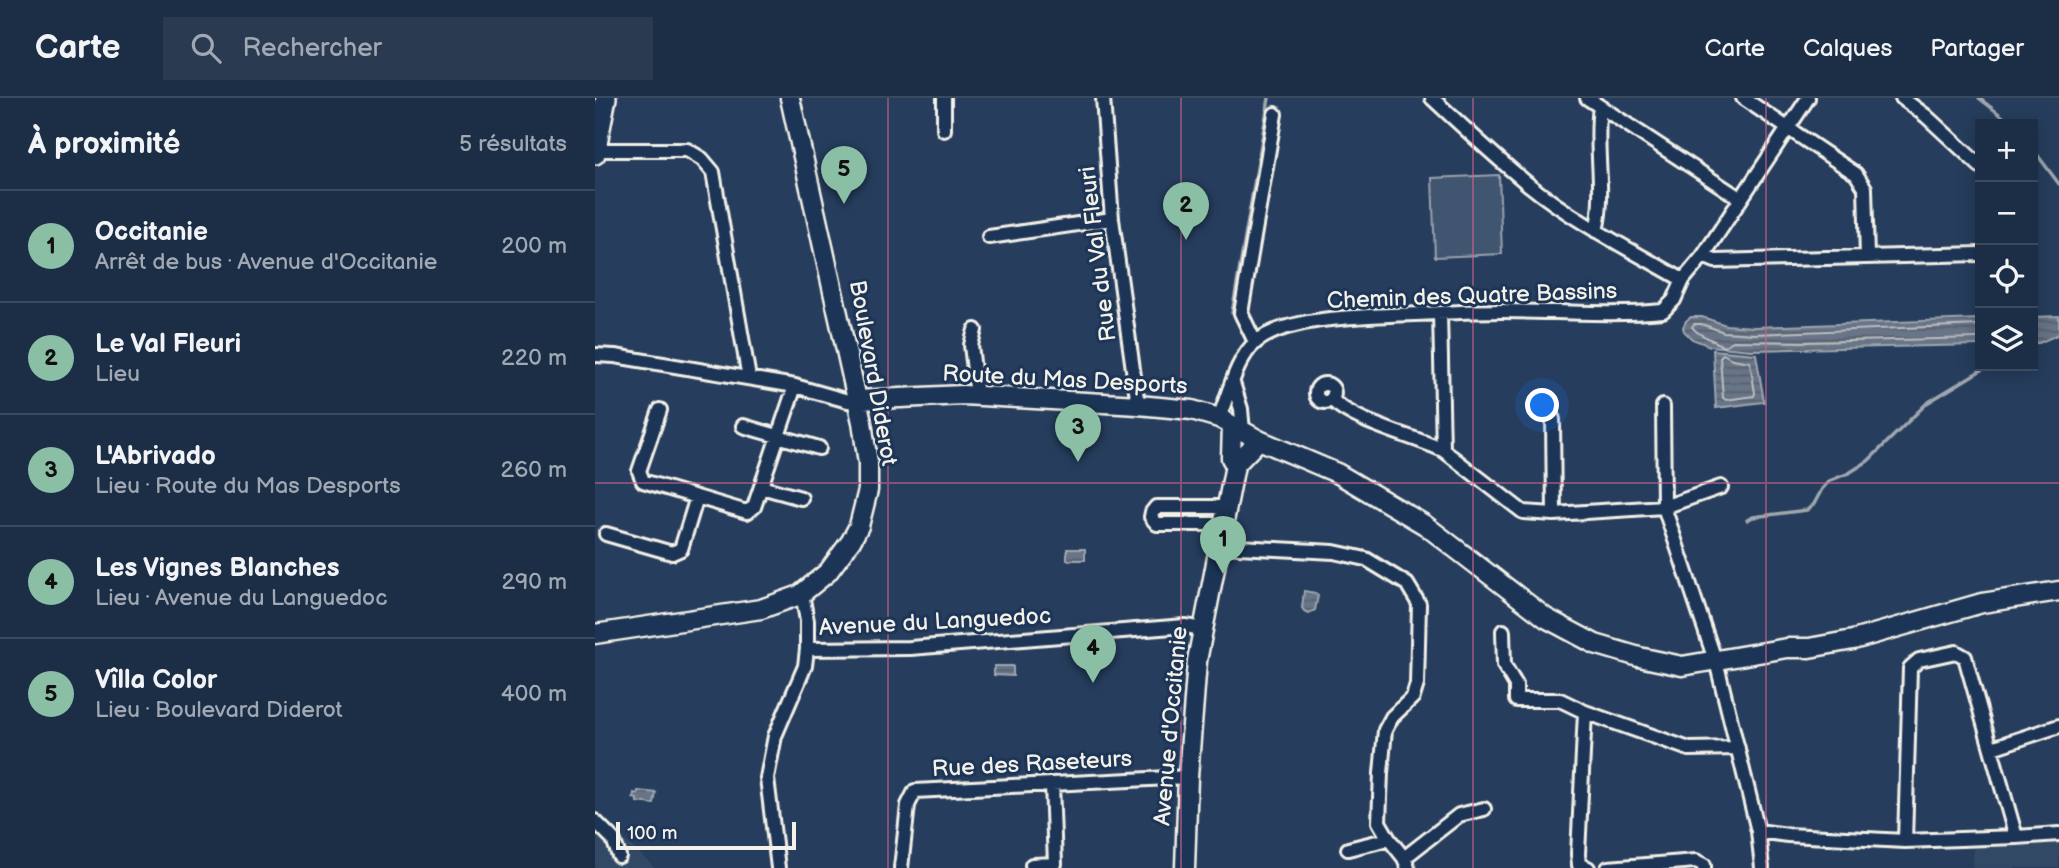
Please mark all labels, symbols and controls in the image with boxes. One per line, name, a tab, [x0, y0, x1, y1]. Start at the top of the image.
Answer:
search box	[163, 17, 653, 80]
text: Carte	[35, 28, 121, 68]
icon: search	[187, 29, 225, 67]
text: Rechercher	[243, 33, 382, 64]
text: Carte	[1705, 34, 1765, 63]
text: Calques	[1803, 34, 1892, 63]
text: Partager	[1930, 34, 2024, 63]
map controls	[1975, 119, 2038, 371]
button: +	[1975, 119, 2038, 182]
text: À proximité	[28, 126, 180, 162]
text: 5 résultats	[459, 130, 567, 158]
pin: 5	[821, 146, 867, 204]
street label: Rue du Val Fleuri	[1073, 165, 1123, 343]
pin: 2	[1163, 182, 1209, 240]
button: −	[1975, 182, 2038, 245]
text: Occitanie	[95, 217, 208, 248]
text: 1	[46, 232, 56, 260]
text: 200 m	[501, 232, 567, 260]
button: locate	[1975, 245, 2038, 308]
text: Arrêt de bus · Avenue d'Occitanie	[95, 248, 437, 276]
street label: Chemin des Quatre Bassins	[1326, 277, 1618, 315]
street label: Boulevard Diderot	[843, 278, 903, 468]
button: layers	[1975, 308, 2038, 371]
text: Le Val Fleuri	[95, 329, 241, 360]
text: 2	[44, 344, 58, 372]
text: 220 m	[501, 344, 567, 372]
text: Lieu	[95, 360, 140, 388]
street label: Route du Mas Desports	[942, 360, 1188, 400]
your location	[1525, 388, 1559, 422]
pin: 3	[1055, 404, 1101, 462]
text: L'Abrivado	[95, 441, 216, 472]
text: 3	[44, 456, 58, 484]
text: 260 m	[501, 456, 567, 484]
text: Lieu · Route du Mas Desports	[95, 472, 401, 500]
pin: 1	[1200, 516, 1246, 574]
text: Les Vignes Blanches	[95, 553, 340, 584]
text: 4	[44, 568, 58, 596]
text: 290 m	[501, 568, 567, 596]
text: Lieu · Avenue du Languedoc	[95, 584, 387, 612]
street label: Avenue du Languedoc	[818, 602, 1052, 642]
pin: 4	[1070, 625, 1116, 683]
street label: Avenue d'Occitanie	[1148, 625, 1194, 827]
text: Vîlla Color	[95, 665, 217, 696]
text: 5	[44, 680, 58, 708]
text: 400 m	[501, 680, 567, 708]
text: Lieu · Boulevard Diderot	[95, 696, 343, 724]
street label: Rue des Raseteurs	[931, 745, 1133, 783]
scale bar	[616, 819, 796, 851]
text: 100 m	[627, 822, 678, 845]

